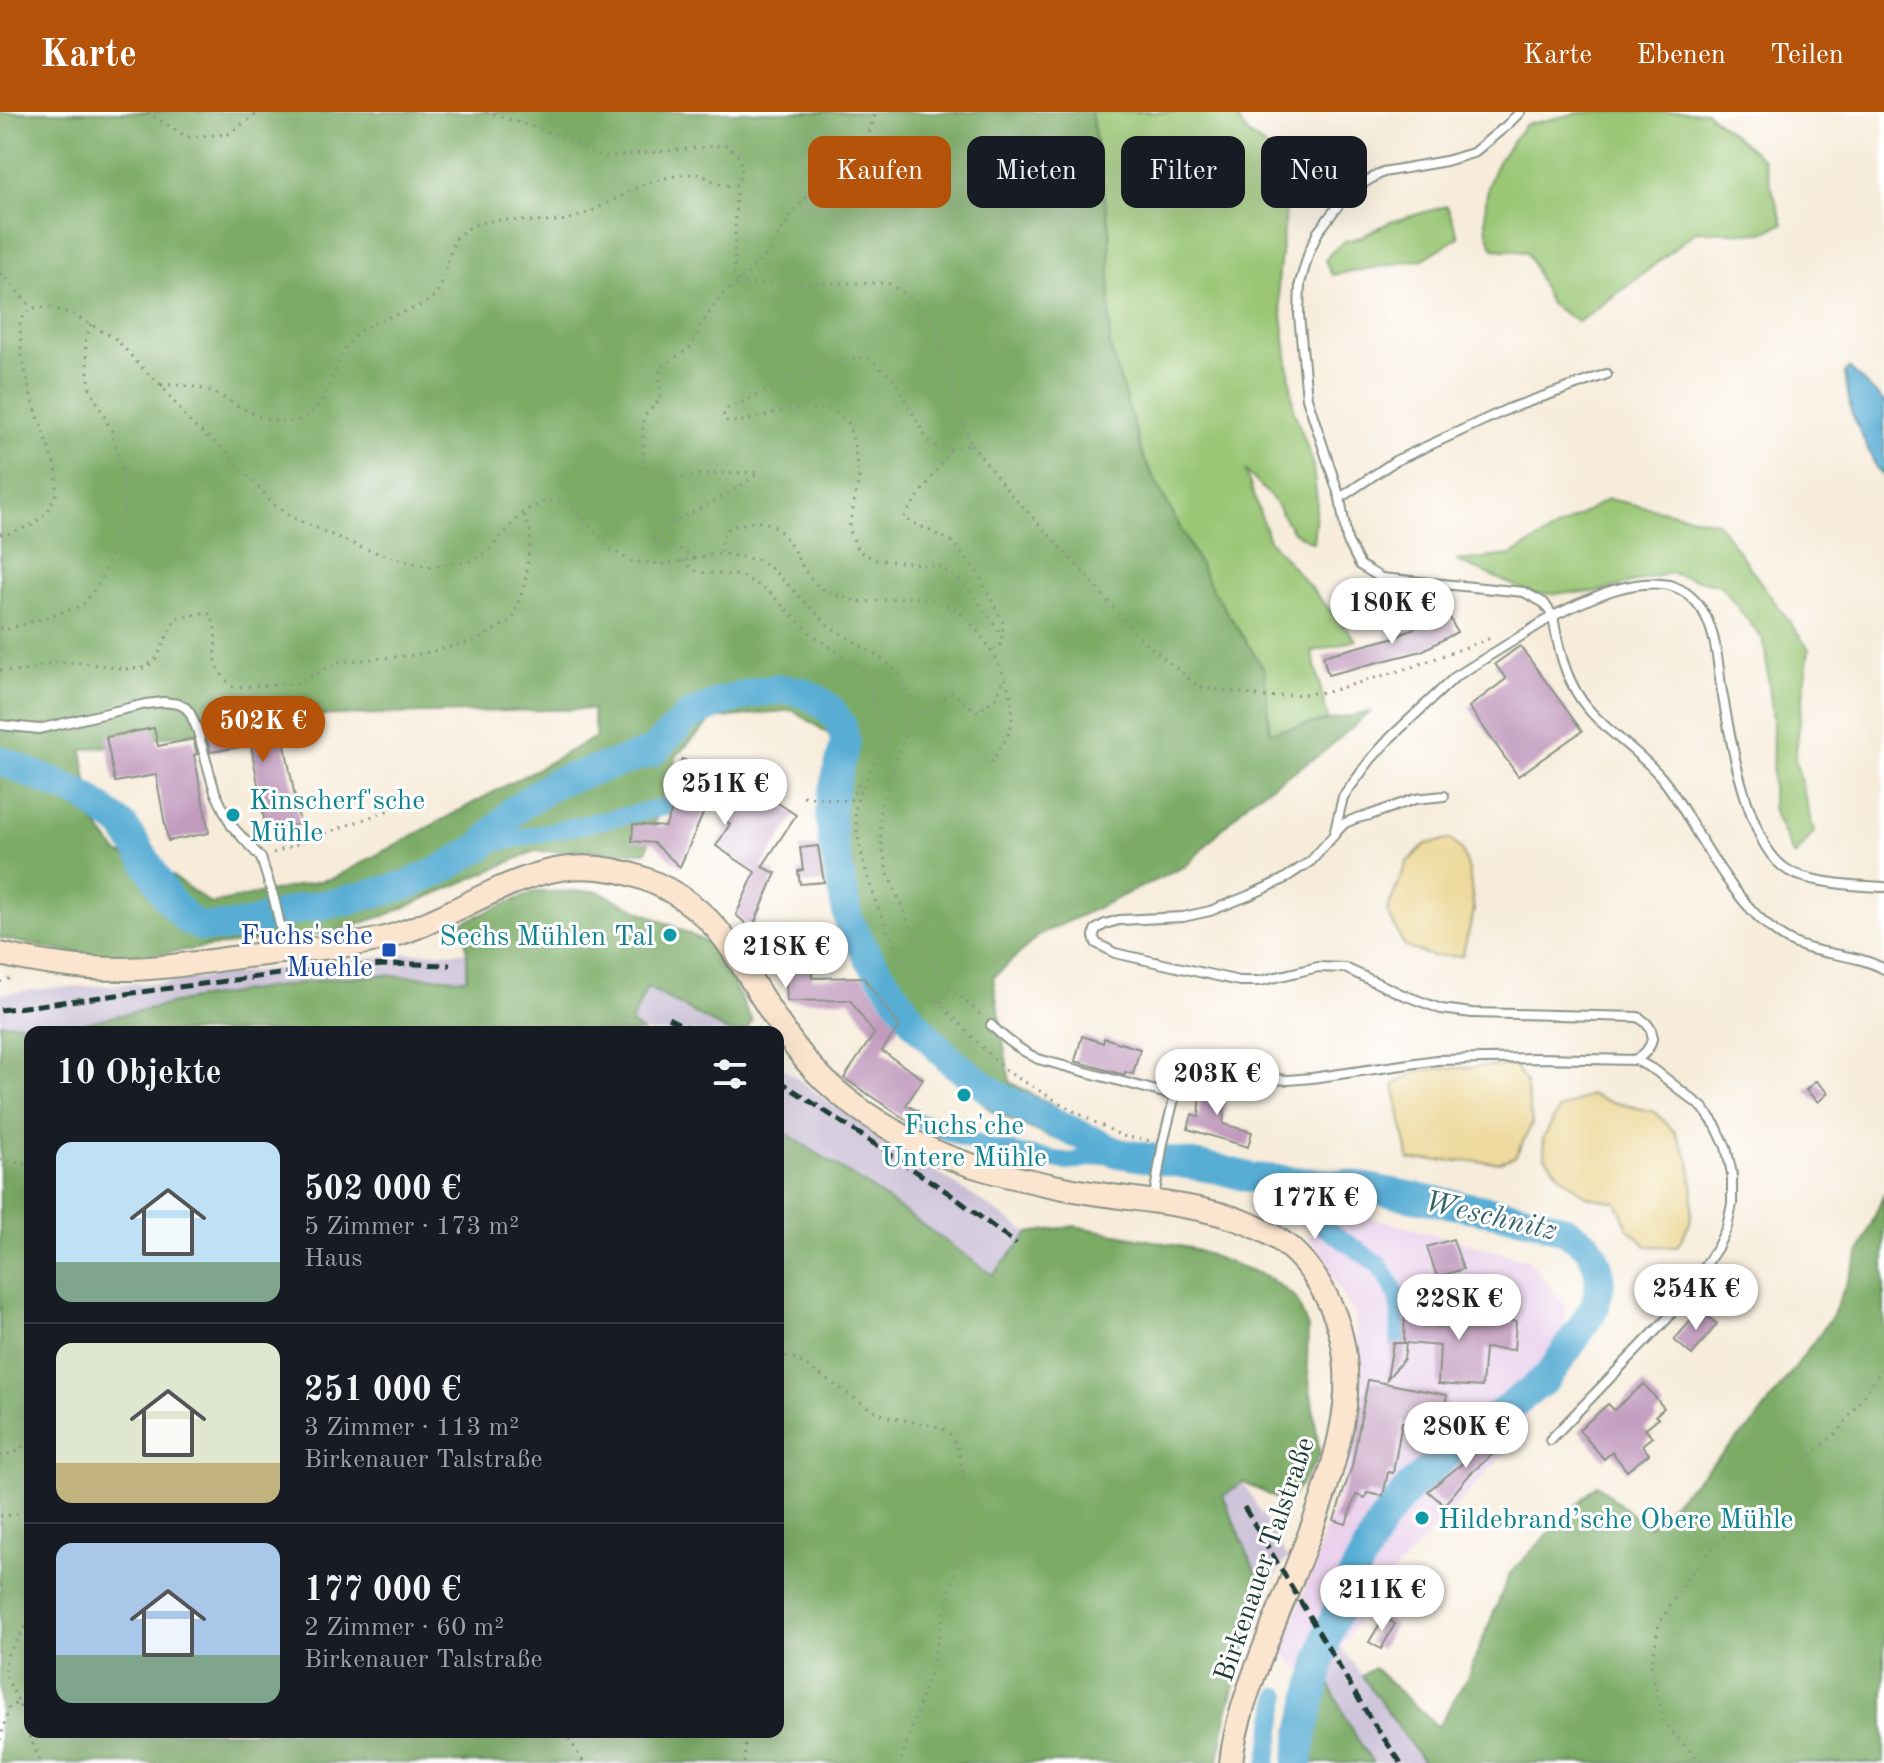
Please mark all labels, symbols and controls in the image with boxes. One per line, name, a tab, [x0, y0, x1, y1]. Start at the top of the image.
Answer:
text: Karte	[40, 37, 137, 75]
text: Karte	[1523, 42, 1592, 70]
text: Ebenen	[1636, 42, 1726, 70]
text: Teilen	[1770, 42, 1844, 70]
chip: Kaufen	[808, 136, 951, 208]
chip: Mieten	[967, 136, 1105, 208]
chip: Filter	[1121, 136, 1245, 208]
chip: Neu	[1261, 136, 1367, 208]
pin: 180K €	[1327, 578, 1457, 646]
text: 180K €	[1348, 591, 1436, 617]
pin: 502K €	[198, 696, 328, 764]
text: 502K €	[219, 709, 307, 735]
pin: 251K €	[660, 759, 790, 827]
text: 251K €	[681, 772, 769, 798]
place label: Kinscherf'sche Mühle	[249, 788, 425, 848]
marker: Kinscherf'sche Mühle	[224, 806, 242, 824]
pin: 218K €	[721, 922, 851, 990]
place label: Fuchs'sche Muehle	[240, 923, 373, 983]
place label: Sechs Mühlen Tal	[439, 924, 654, 952]
marker: Sechs Mühlen Tal	[661, 926, 679, 944]
text: 218K €	[742, 935, 830, 961]
marker: Fuchs'sche Muehle	[380, 941, 398, 959]
pin: 203K €	[1152, 1049, 1282, 1117]
icon: filters	[708, 1052, 752, 1096]
text: 10 Objekte	[56, 1057, 222, 1091]
text: 203K €	[1173, 1062, 1261, 1088]
marker: Fuchs'che Untere Mühle	[955, 1086, 973, 1104]
place label: Fuchs'che Untere Mühle	[881, 1113, 1047, 1173]
text: 502 000 €	[304, 1173, 461, 1207]
pin: 177K €	[1250, 1173, 1380, 1241]
icon: home	[120, 1174, 216, 1270]
text: 177K €	[1271, 1186, 1359, 1212]
water label: Weschnitz	[1421, 1187, 1560, 1247]
text: 5 Zimmer · 173 m²	[304, 1214, 519, 1240]
text: Haus	[304, 1246, 363, 1272]
pin: 254K €	[1631, 1264, 1761, 1332]
pin: 228K €	[1394, 1274, 1524, 1342]
text: 254K €	[1652, 1277, 1740, 1303]
text: 228K €	[1415, 1287, 1503, 1313]
text: 251 000 €	[304, 1374, 461, 1408]
icon: home	[120, 1375, 216, 1471]
pin: 280K €	[1401, 1402, 1531, 1470]
text: 3 Zimmer · 113 m²	[304, 1415, 519, 1441]
text: 280K €	[1422, 1415, 1510, 1441]
street label: Birkenauer Talstraße	[1211, 1434, 1321, 1686]
text: Birkenauer Talstraße	[304, 1447, 542, 1473]
place label: Hildebrand’sche Obere Mühle	[1438, 1507, 1793, 1535]
marker: Hildebrand’sche Obere Mühle	[1413, 1509, 1431, 1527]
pin: 211K €	[1317, 1565, 1447, 1633]
text: 177 000 €	[304, 1574, 461, 1608]
icon: home	[120, 1575, 216, 1671]
text: 211K €	[1338, 1578, 1426, 1604]
text: 2 Zimmer · 60 m²	[304, 1615, 504, 1641]
text: Birkenauer Talstraße	[304, 1647, 542, 1673]

